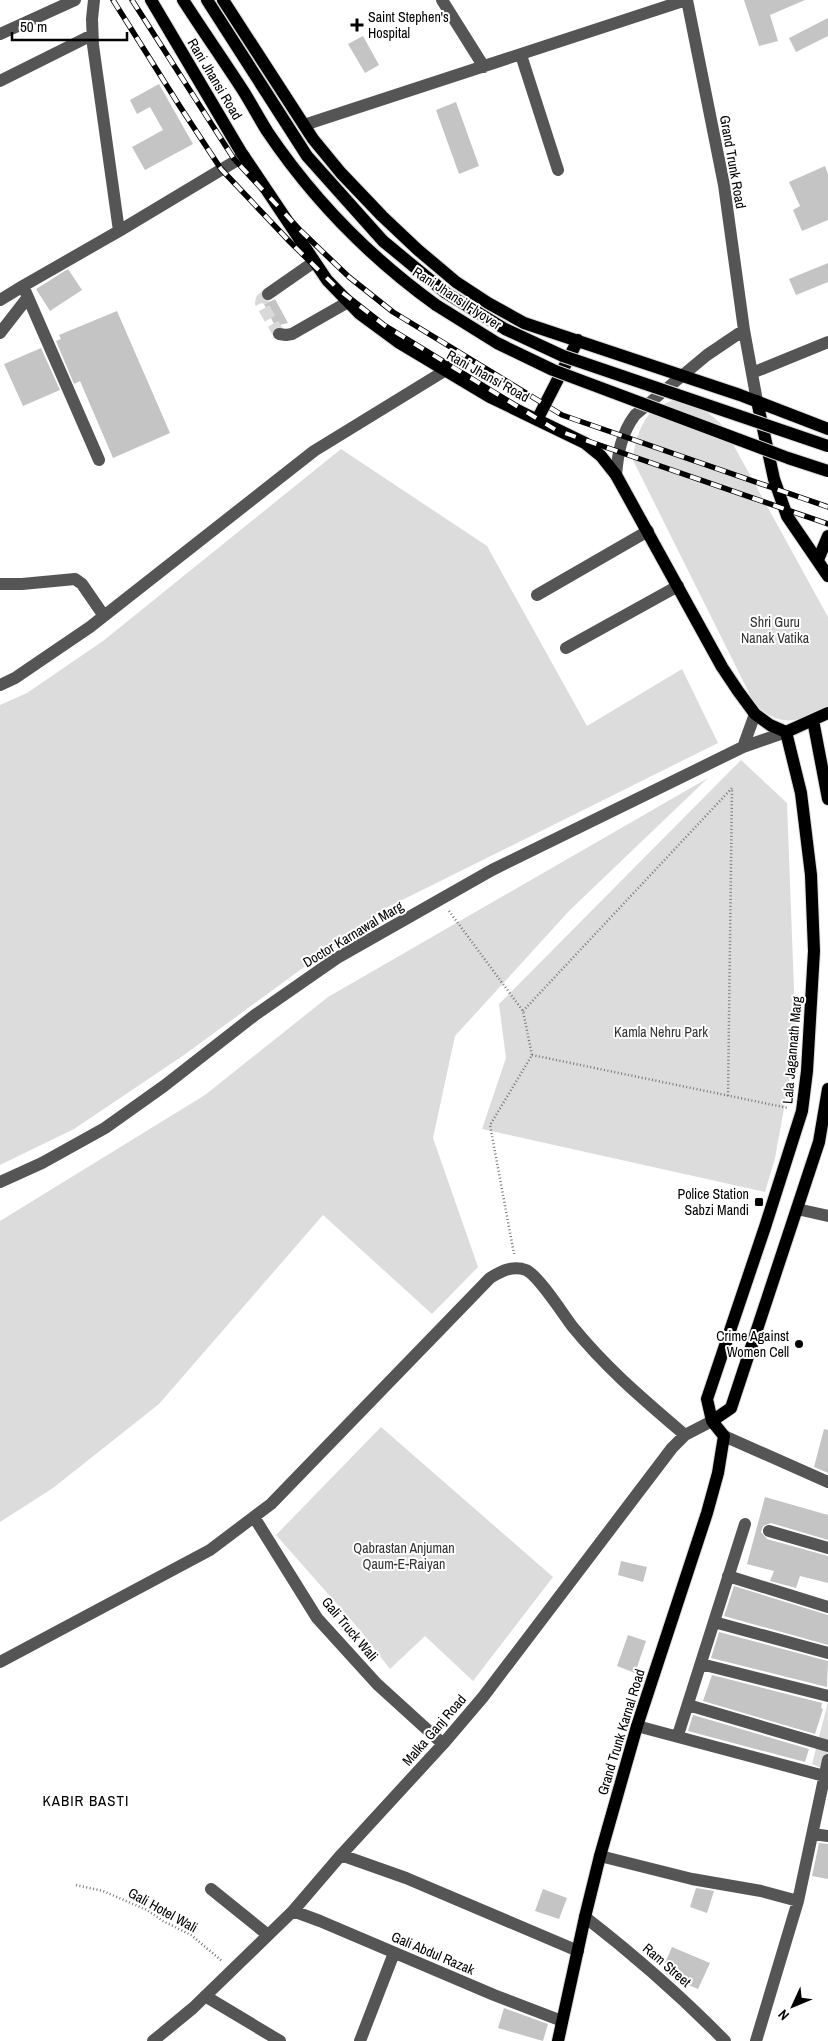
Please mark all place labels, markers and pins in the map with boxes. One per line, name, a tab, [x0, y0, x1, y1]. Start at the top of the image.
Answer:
place label: Saint Stephen's Hospital	[368, 8, 449, 42]
marker: Saint Stephen's Hospital	[350, 18, 364, 32]
place label: Police Station Sabzi Mandi	[678, 1185, 749, 1219]
marker: Police Station Sabzi Mandi	[753, 1196, 765, 1208]
place label: Crime Against Women Cell	[716, 1327, 789, 1361]
marker: Crime Against Women Cell	[793, 1338, 805, 1350]

